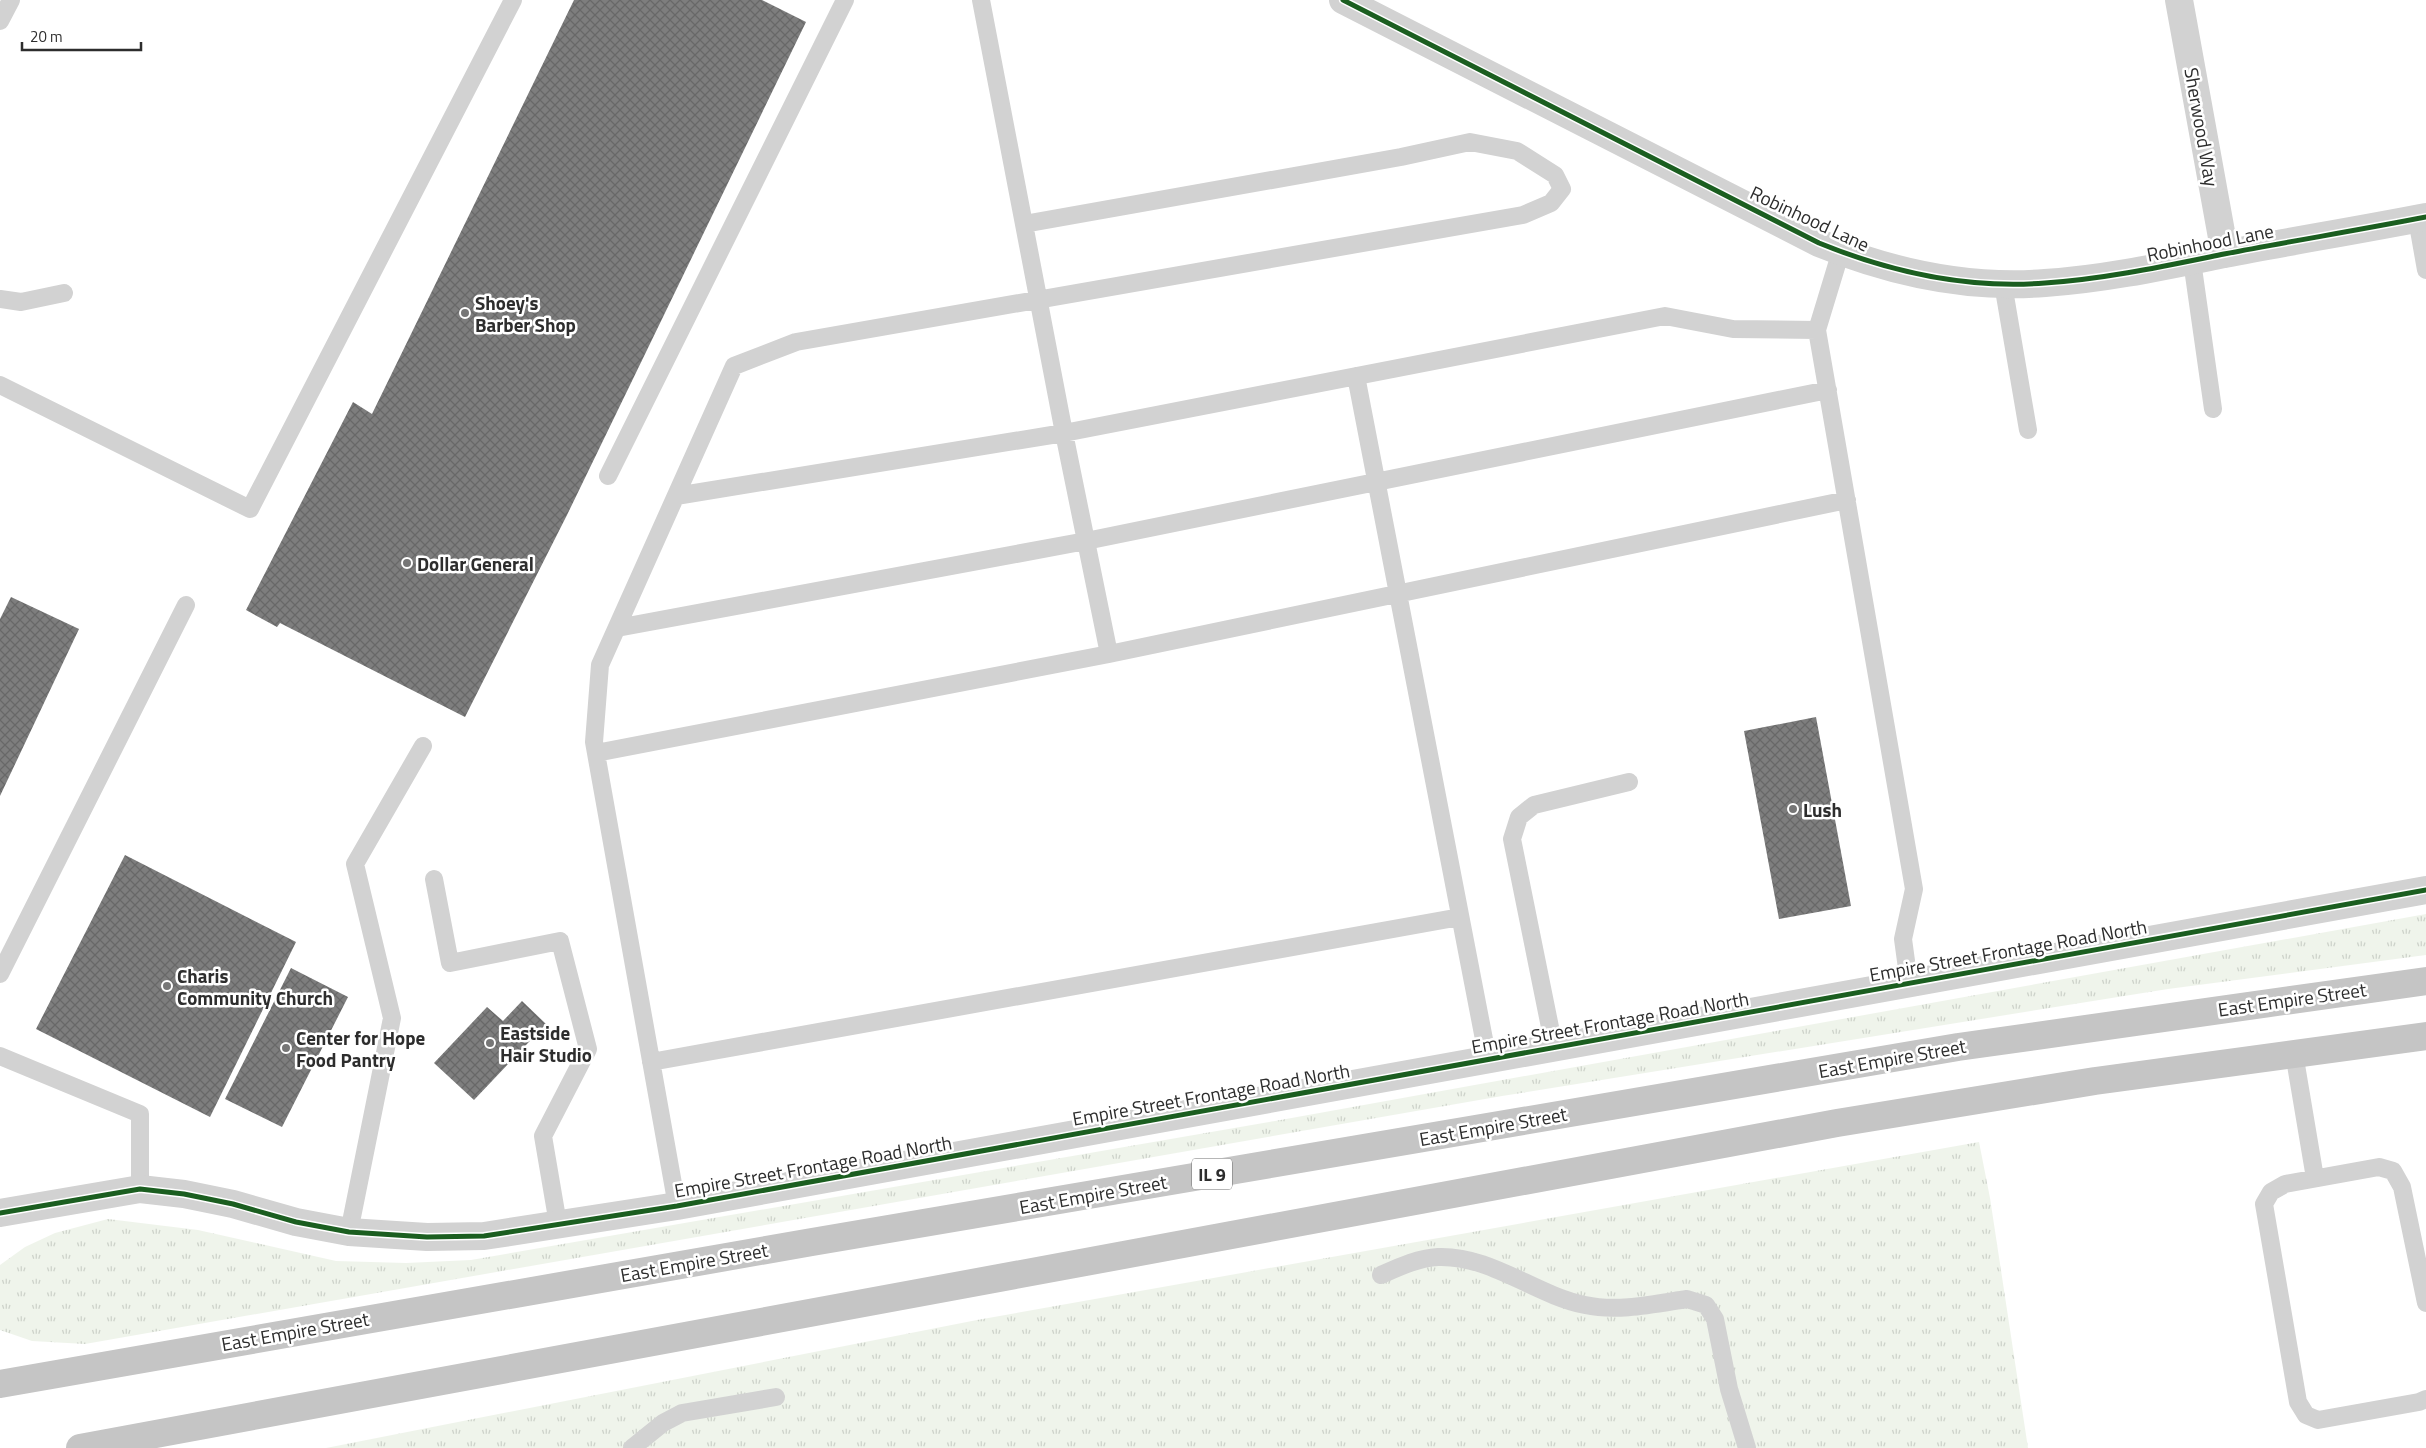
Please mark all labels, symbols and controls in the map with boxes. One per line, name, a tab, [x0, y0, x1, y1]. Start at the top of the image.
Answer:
scale bar	[22, 20, 141, 52]
text: 20 m	[30, 25, 63, 48]
street label: Sherwood Way	[2177, 65, 2227, 189]
street label: Robinhood Lane	[1745, 178, 1875, 258]
street label: Robinhood Lane	[2144, 215, 2276, 269]
place label: Shoey's Barber Shop	[475, 288, 576, 339]
marker: Shoey's Barber Shop	[459, 307, 471, 319]
place label: Dollar General	[417, 549, 534, 578]
marker: Dollar General	[401, 557, 413, 569]
place label: Lush	[1803, 795, 1842, 824]
marker: Lush	[1787, 803, 1799, 815]
street label: Empire Street Frontage Road North	[1867, 911, 2149, 989]
place label: Charis Community Church	[177, 961, 333, 1012]
street label: East Empire Street	[2216, 974, 2368, 1024]
marker: Charis Community Church	[161, 980, 173, 992]
street label: Empire Street Frontage Road North	[1469, 983, 1751, 1061]
place label: Eastside Hair Studio	[500, 1018, 592, 1069]
place label: Center for Hope Food Pantry	[296, 1023, 425, 1074]
street label: East Empire Street	[1816, 1031, 1968, 1085]
marker: Eastside Hair Studio	[484, 1037, 496, 1049]
marker: Center for Hope Food Pantry	[280, 1042, 292, 1054]
street label: Empire Street Frontage Road North	[1070, 1055, 1352, 1133]
street label: East Empire Street	[1417, 1099, 1569, 1153]
street label: Empire Street Frontage Road North	[672, 1127, 954, 1205]
road number: IL 9	[1192, 1158, 1232, 1190]
street label: East Empire Street	[1017, 1167, 1169, 1221]
street label: East Empire Street	[618, 1235, 770, 1289]
street label: East Empire Street	[219, 1304, 371, 1358]

